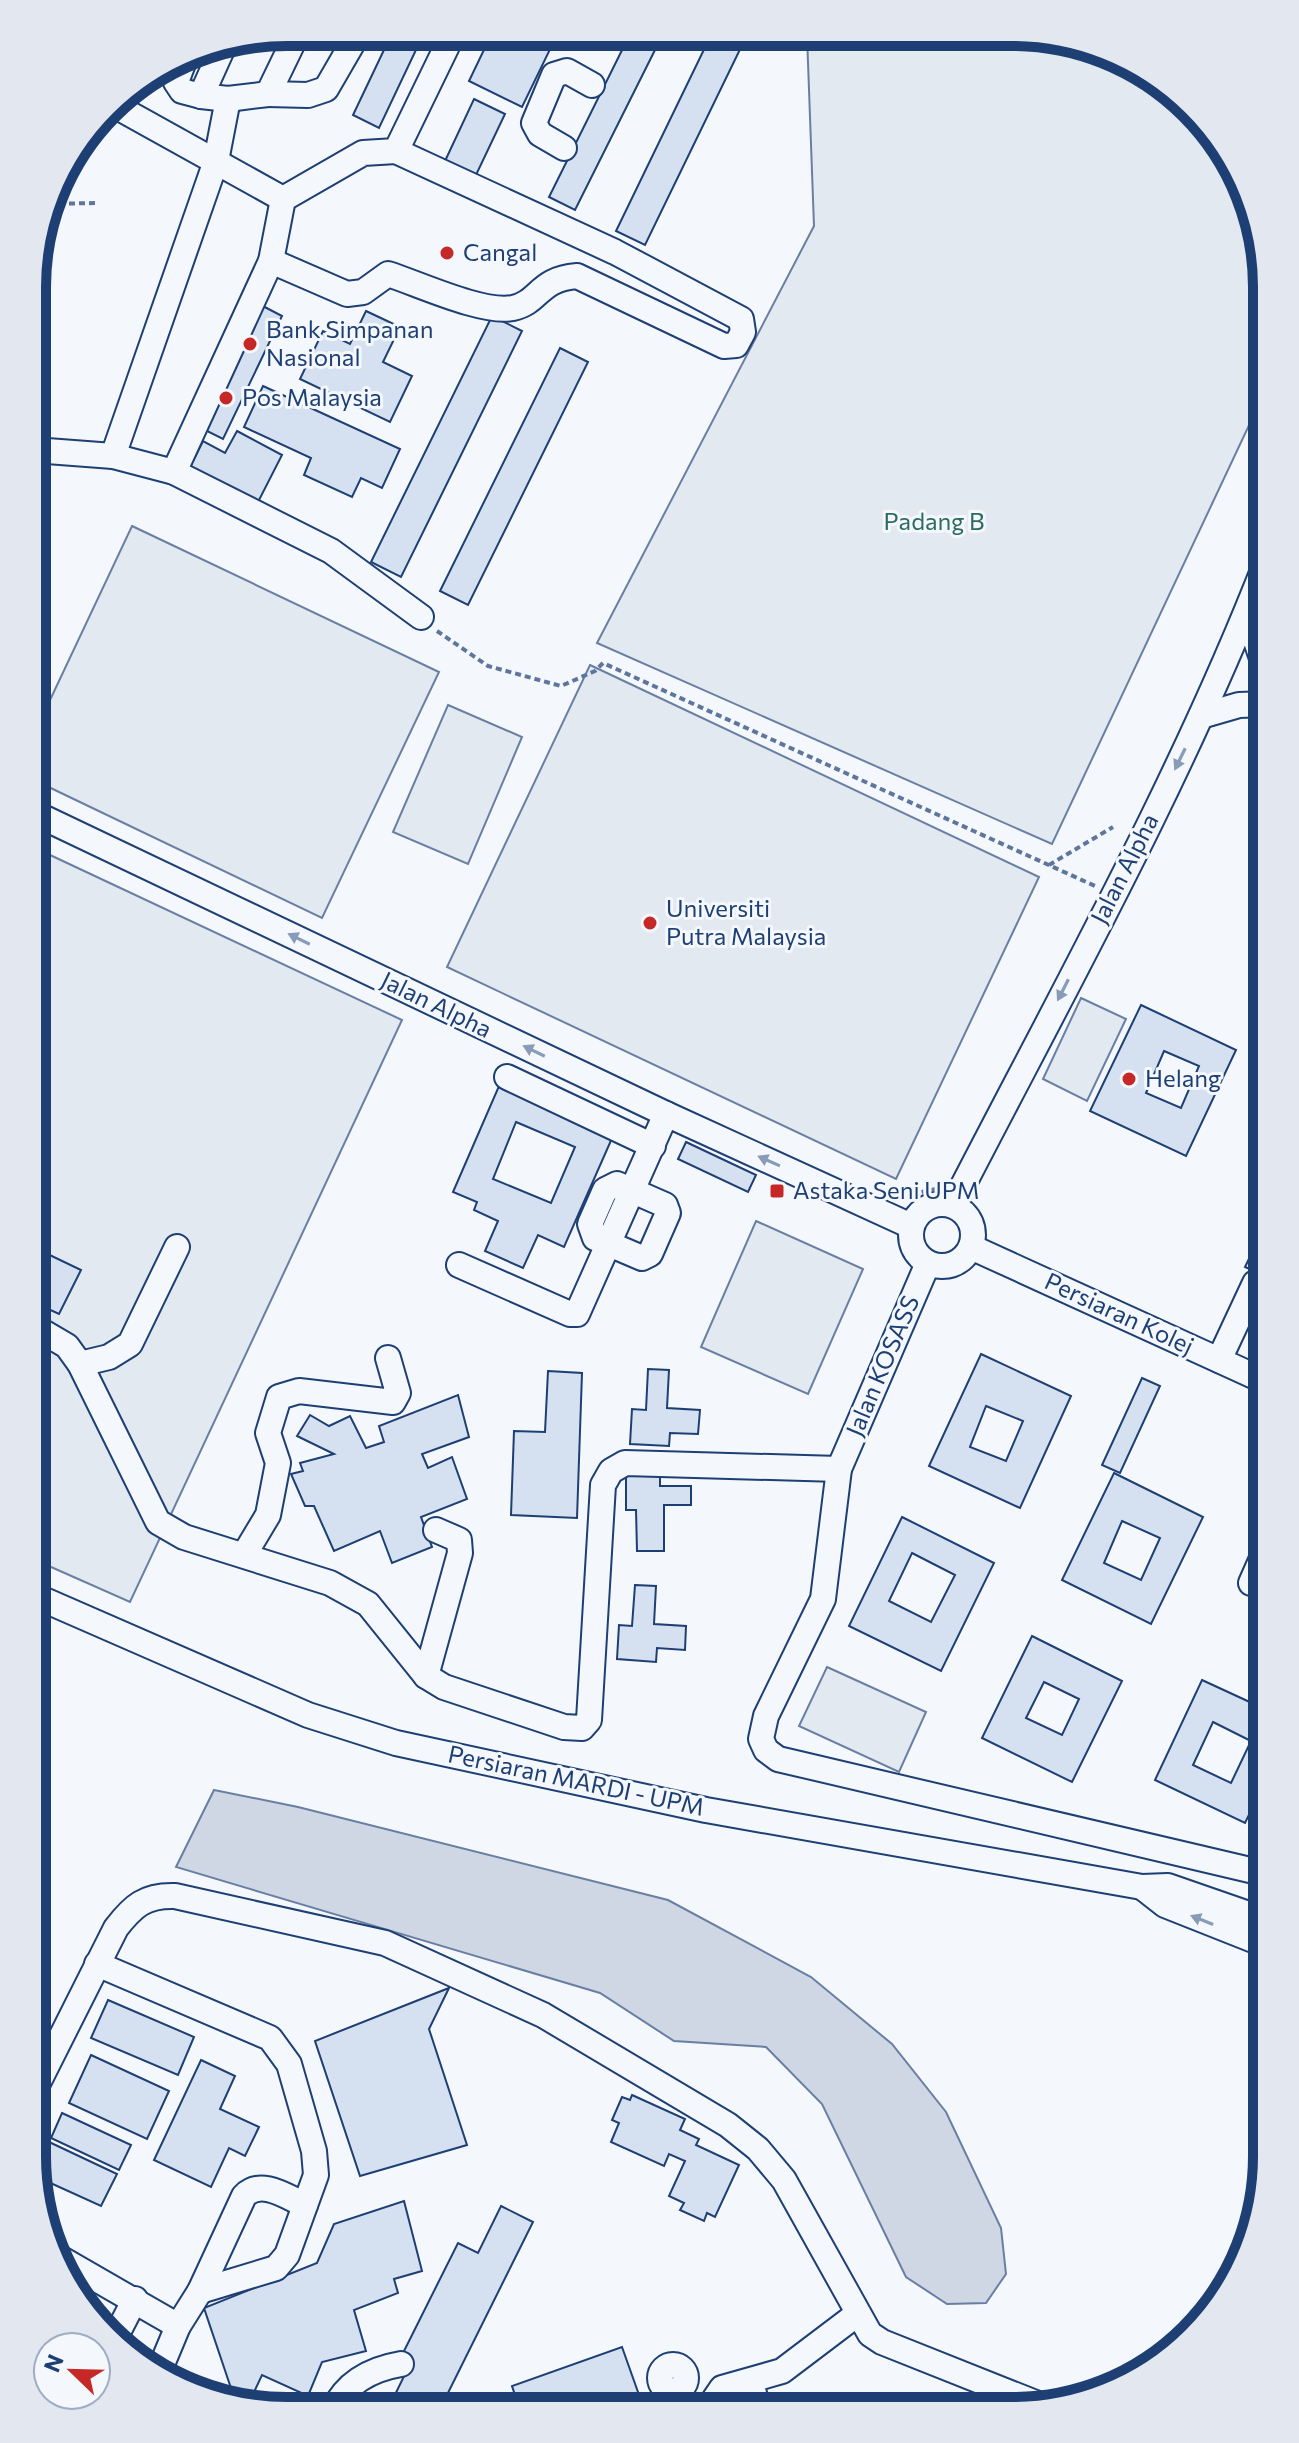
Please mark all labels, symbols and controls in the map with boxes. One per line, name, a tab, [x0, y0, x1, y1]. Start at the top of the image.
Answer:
place label: Cangal	[463, 237, 537, 266]
marker: Cangal	[438, 244, 456, 262]
place label: Bank Simpanan Nasional	[266, 314, 433, 371]
marker: Bank Simpanan Nasional	[241, 335, 259, 353]
place label: Pos Malaysia	[242, 382, 382, 411]
marker: Pos Malaysia	[217, 389, 235, 407]
park label: Padang B	[884, 506, 984, 535]
one-way arrow	[1173, 747, 1187, 770]
street label: Jalan Alpha	[1084, 808, 1164, 928]
place label: Universiti Putra Malaysia	[666, 893, 826, 950]
marker: Universiti Putra Malaysia	[641, 914, 659, 932]
one-way arrow	[287, 932, 311, 946]
street label: Jalan Alpha	[377, 964, 497, 1043]
one-way arrow	[1056, 979, 1069, 1002]
one-way arrow	[522, 1044, 545, 1058]
place label: Helang	[1145, 1063, 1221, 1092]
marker: Helang	[1120, 1070, 1138, 1088]
one-way arrow	[757, 1155, 781, 1168]
place label: Astaka Seni UPM	[793, 1175, 979, 1204]
marker: Astaka Seni UPM	[768, 1182, 786, 1200]
street label: Persiaran Kolej	[1041, 1266, 1199, 1360]
street label: Jalan KOSASS	[839, 1291, 924, 1440]
street label: Persiaran MARDI - UPM	[446, 1738, 707, 1821]
one-way arrow	[1190, 1913, 1214, 1926]
north arrow	[32, 2331, 112, 2411]
text: N	[37, 2350, 69, 2376]

